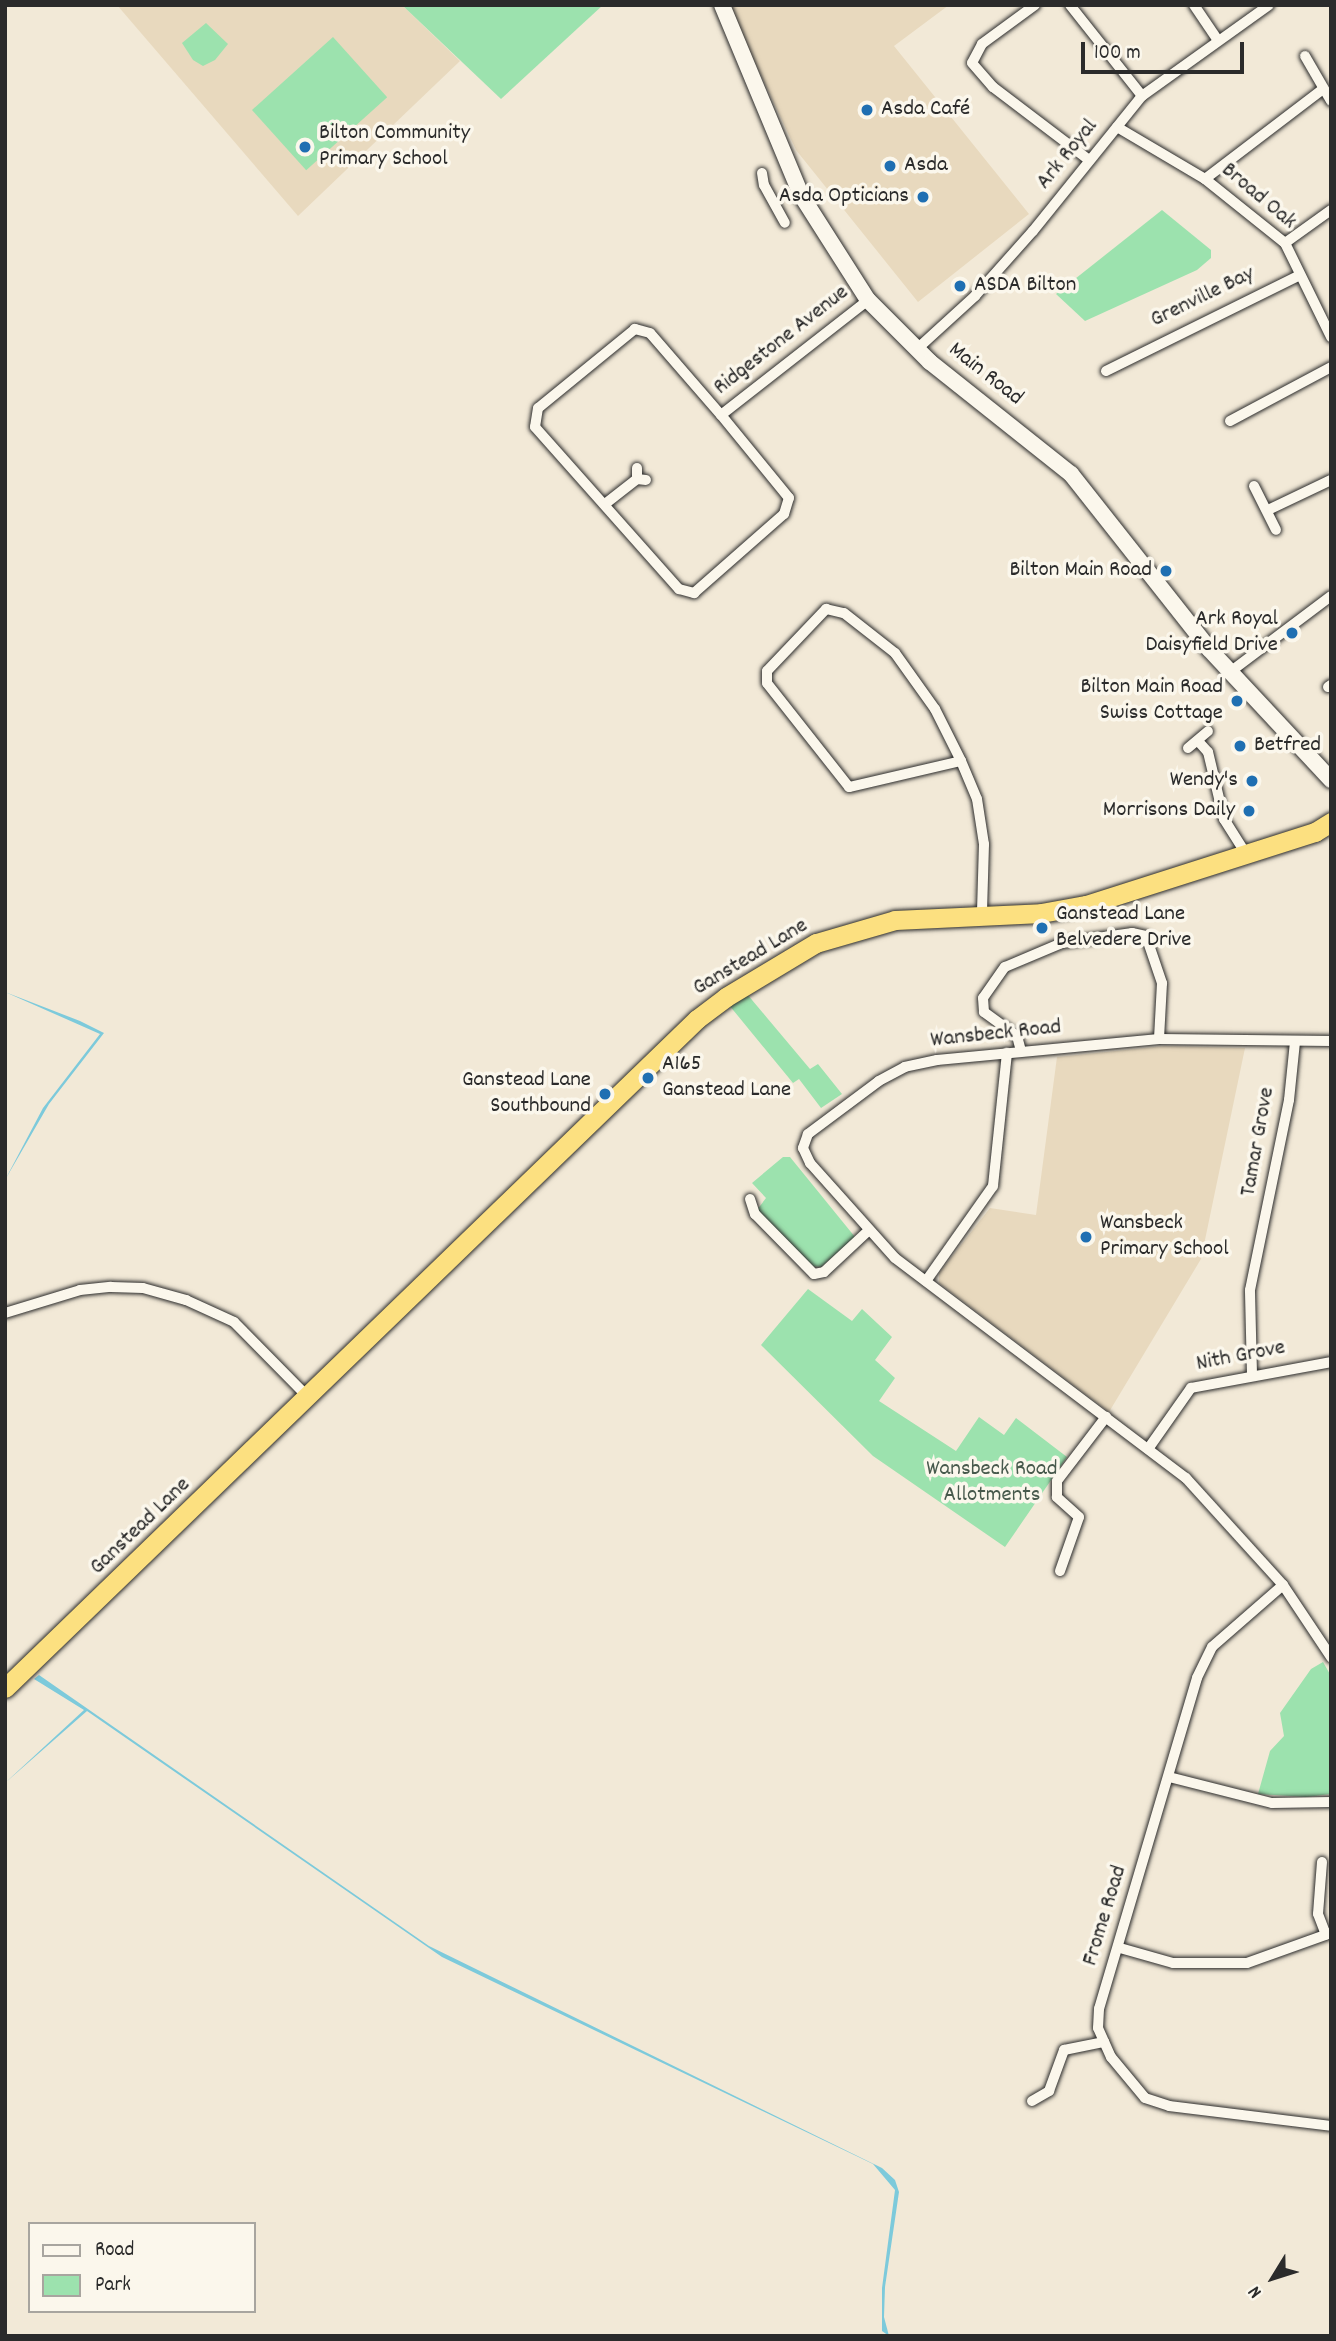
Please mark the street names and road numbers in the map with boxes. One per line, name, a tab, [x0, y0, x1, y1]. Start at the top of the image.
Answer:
street label: Ark Royal	[1031, 114, 1105, 196]
street label: Broad Oak	[1215, 158, 1301, 236]
street label: Grenville Bay	[1147, 261, 1259, 335]
street label: Ridgestone Avenue	[709, 280, 855, 402]
street label: Main Road	[942, 337, 1028, 413]
street label: Ganstead Lane	[689, 913, 813, 1003]
street label: Wansbeck Road	[929, 1014, 1063, 1056]
street label: Tamar Grove	[1236, 1085, 1282, 1199]
street label: Nith Grove	[1194, 1335, 1288, 1379]
street label: Ganstead Lane	[85, 1472, 197, 1582]
street label: Frome Road	[1078, 1863, 1134, 1969]

